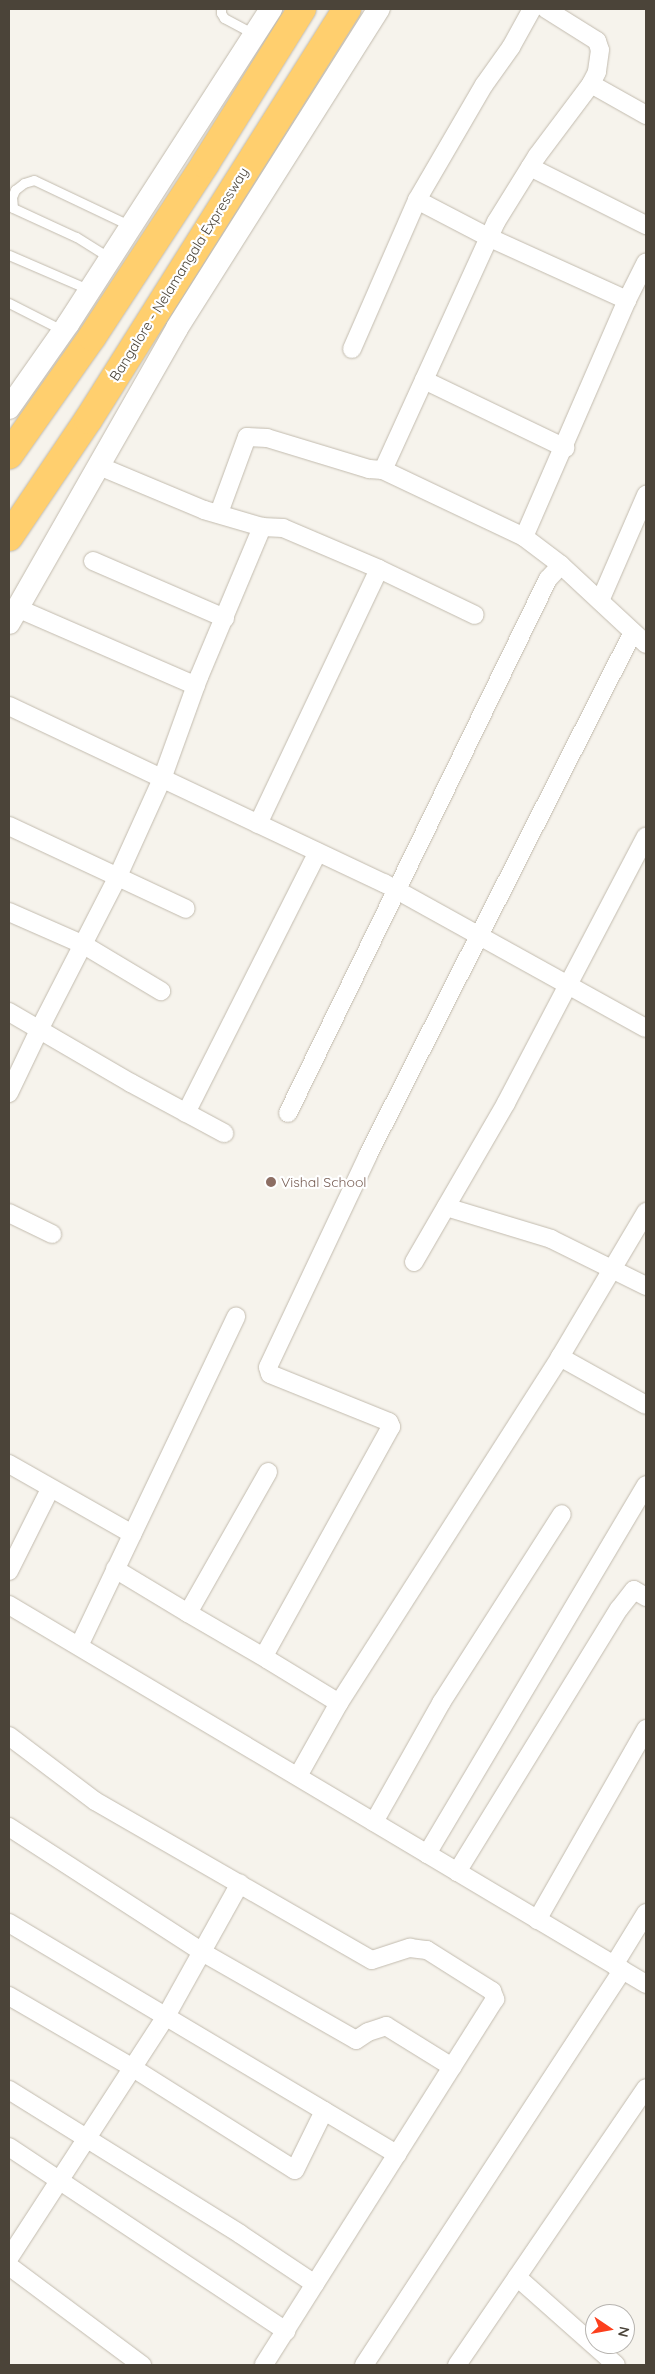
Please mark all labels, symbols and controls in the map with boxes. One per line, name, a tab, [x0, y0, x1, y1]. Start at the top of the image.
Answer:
street label: Bangalore - Nelamangala Expressway	[106, 164, 252, 384]
place label: Vishal School	[281, 1174, 367, 1190]
marker: Vishal School	[265, 1176, 277, 1188]
north arrow	[585, 2304, 635, 2354]
text: N	[614, 2325, 634, 2339]

